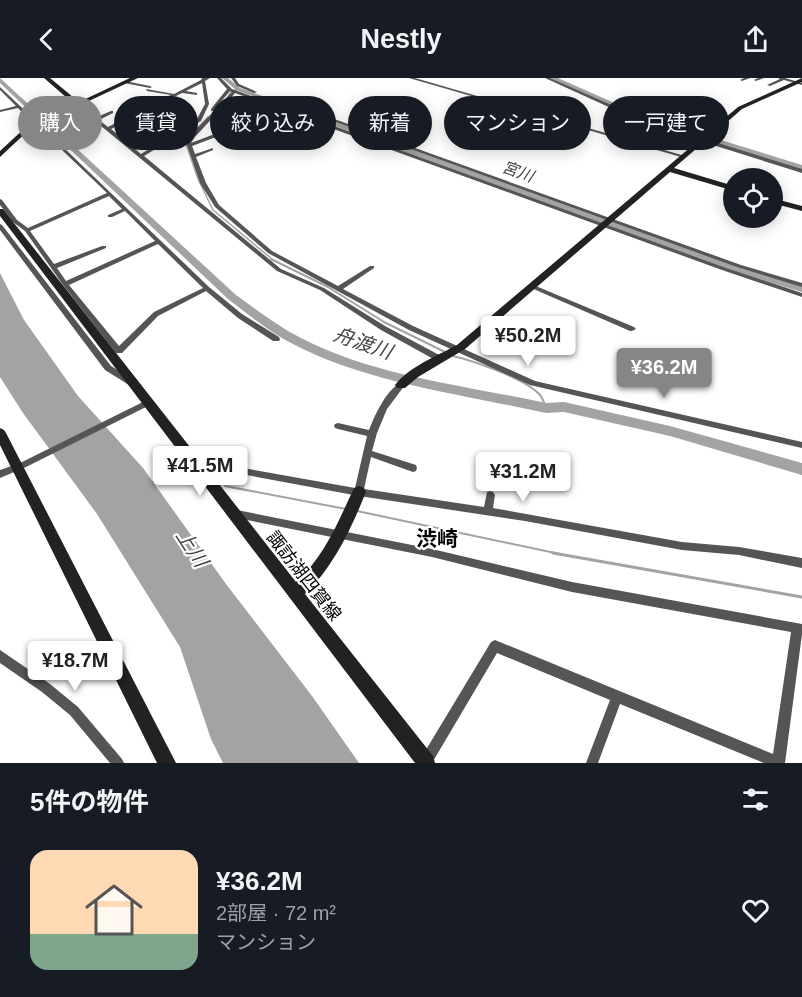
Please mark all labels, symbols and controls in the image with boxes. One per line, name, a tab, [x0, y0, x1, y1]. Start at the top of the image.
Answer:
icon: back	[30, 23, 63, 56]
icon: share	[739, 23, 772, 56]
text: Nestly	[360, 24, 442, 54]
chip: 購入	[18, 96, 102, 150]
chip: 賃貸	[114, 96, 198, 150]
chip: 絞り込み	[210, 96, 336, 150]
chip: 新着	[348, 96, 432, 150]
chip: マンション	[444, 96, 591, 150]
chip: 一戸建て	[603, 96, 729, 150]
water label: 宮川	[500, 158, 538, 186]
map controls	[723, 168, 783, 228]
button: locate	[723, 168, 783, 228]
pin: ¥50.2M	[479, 316, 577, 367]
water label: 舟渡川	[331, 323, 397, 364]
text: ¥50.2M	[495, 324, 561, 346]
pin: ¥36.2M	[615, 348, 713, 399]
text: ¥36.2M	[631, 356, 697, 378]
pin: ¥41.5M	[151, 446, 249, 497]
pin: ¥31.2M	[474, 452, 572, 503]
text: ¥41.5M	[167, 454, 233, 476]
text: ¥31.2M	[490, 460, 556, 482]
water label: 上川	[172, 525, 213, 572]
street label: 諏訪湖四賀線	[263, 527, 345, 625]
district label: 渋崎	[416, 527, 458, 550]
pin: ¥18.7M	[26, 641, 124, 692]
text: ¥18.7M	[42, 649, 108, 671]
icon: filters	[739, 783, 772, 816]
text: 5件の物件	[30, 787, 148, 817]
text: ¥36.2M	[216, 866, 303, 896]
icon: home	[78, 874, 150, 946]
icon: heart	[739, 894, 772, 927]
text: 2部屋 · 72 m²	[216, 902, 336, 924]
text: マンション	[216, 931, 316, 953]

